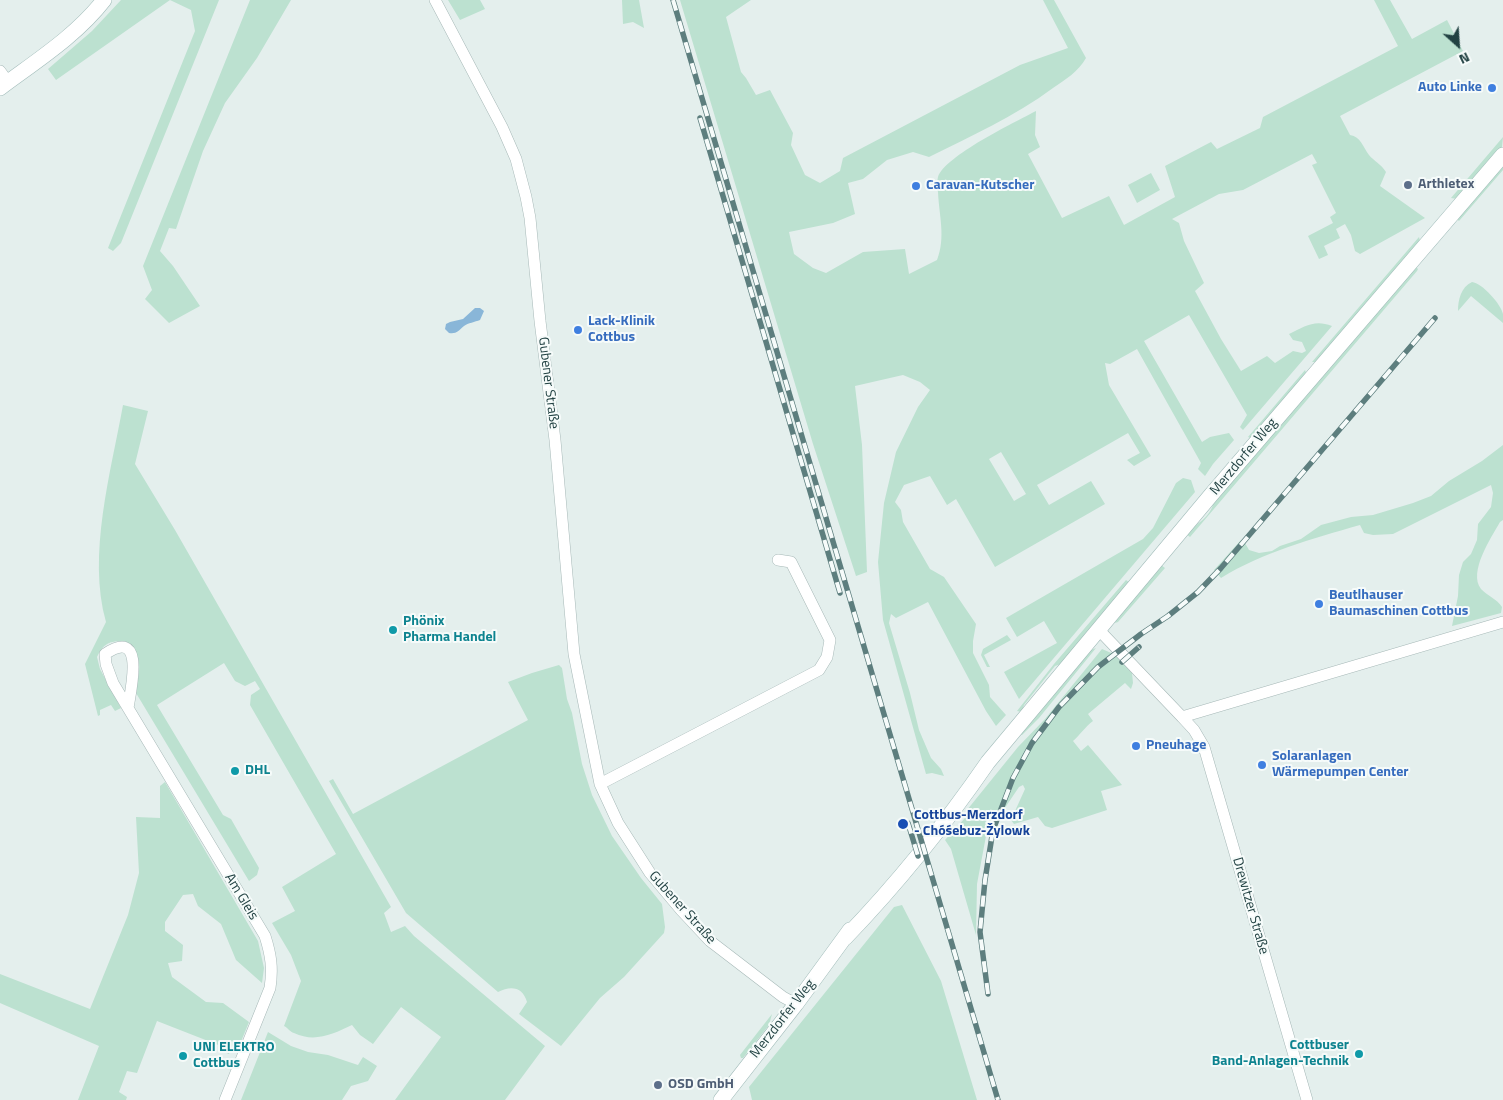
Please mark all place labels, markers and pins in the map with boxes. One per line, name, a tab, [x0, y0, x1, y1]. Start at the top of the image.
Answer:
place label: Auto Linke	[1418, 80, 1482, 96]
marker: Auto Linke	[1486, 82, 1498, 94]
place label: Arthletex	[1418, 177, 1474, 193]
place label: Caravan-Kutscher	[926, 178, 1034, 194]
marker: Arthletex	[1402, 179, 1414, 191]
marker: Caravan-Kutscher	[910, 180, 922, 192]
place label: Lack-Klinik Cottbus	[588, 314, 655, 347]
marker: Lack-Klinik Cottbus	[572, 324, 584, 336]
place label: Beutlhauser Baumaschinen Cottbus	[1329, 588, 1468, 620]
marker: Beutlhauser Baumaschinen Cottbus	[1313, 598, 1325, 610]
place label: Phönix Pharma Handel	[403, 614, 496, 646]
marker: Phönix Pharma Handel	[387, 624, 399, 636]
place label: Pneuhage	[1146, 738, 1206, 754]
marker: Pneuhage	[1130, 740, 1142, 752]
place label: Solaranlagen Wärmepumpen Center	[1272, 749, 1409, 782]
marker: Solaranlagen Wärmepumpen Center	[1256, 759, 1268, 771]
place label: DHL	[245, 763, 270, 779]
marker: DHL	[229, 765, 241, 777]
place label: Cottbus-Merzdorf - Chóśebuz-Žylowk	[914, 808, 1030, 840]
marker: Cottbus-Merzdorf - Chóśebuz-Žylowk	[896, 817, 910, 831]
place label: Cottbuser Band-Anlagen-Technik	[1212, 1038, 1349, 1070]
place label: UNI ELEKTRO Cottbus	[193, 1040, 275, 1072]
marker: Cottbuser Band-Anlagen-Technik	[1353, 1048, 1365, 1060]
marker: UNI ELEKTRO Cottbus	[177, 1050, 189, 1062]
place label: OSD GmbH	[668, 1077, 734, 1093]
marker: OSD GmbH	[652, 1079, 664, 1091]

